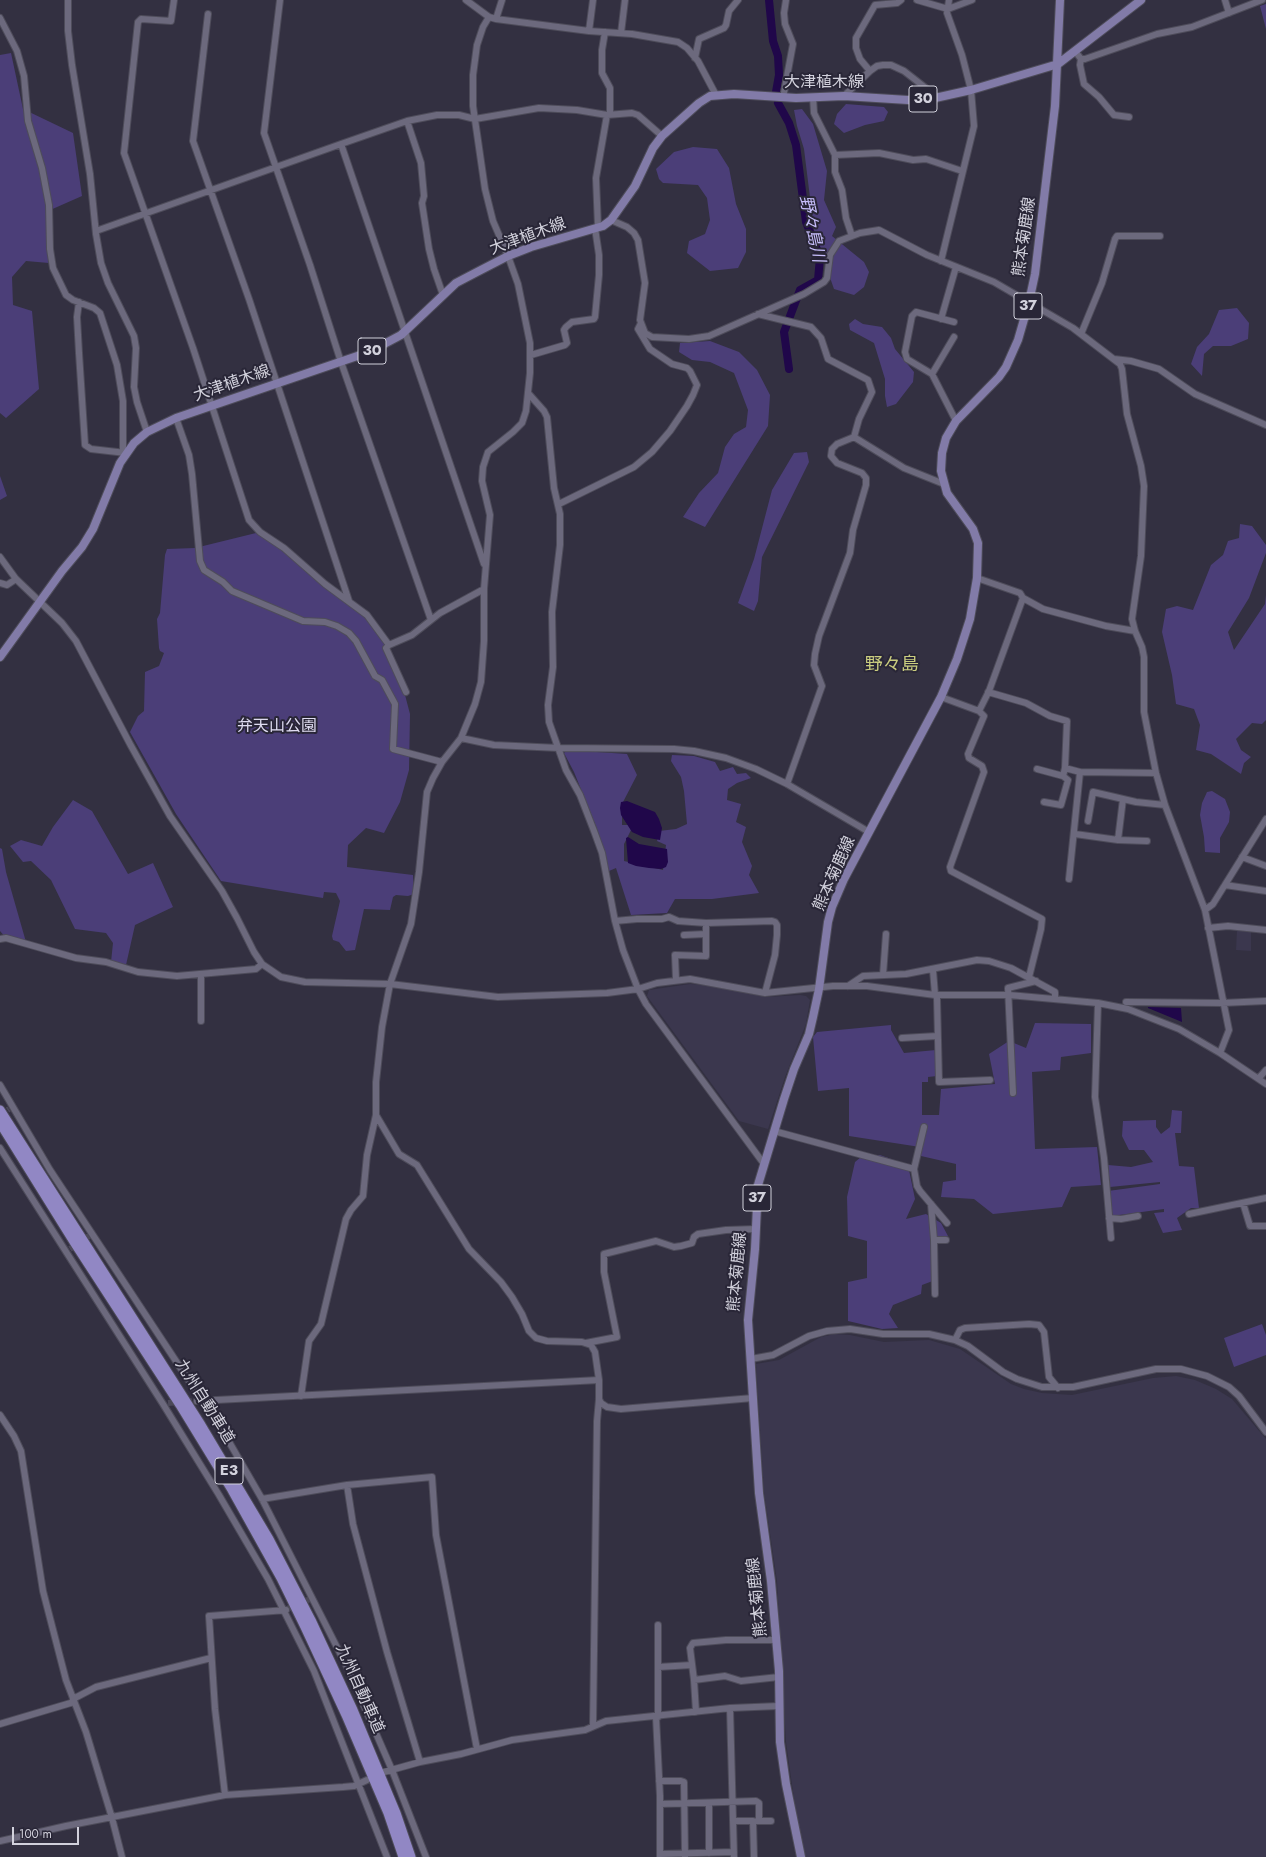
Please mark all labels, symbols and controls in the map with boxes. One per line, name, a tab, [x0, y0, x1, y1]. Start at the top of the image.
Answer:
street label: 大津植木線	[784, 73, 864, 93]
road number: 30	[909, 86, 937, 112]
water label: 野々島川	[794, 194, 828, 264]
street label: 熊本菊鹿線	[1010, 196, 1040, 278]
street label: 大津植木線	[487, 214, 569, 260]
road number: 37	[1014, 293, 1042, 319]
road number: 30	[358, 338, 386, 364]
street label: 大津植木線	[191, 362, 273, 406]
district label: 野々島	[865, 655, 919, 677]
park label: 弁天山公園	[237, 717, 317, 737]
street label: 熊本菊鹿線	[810, 834, 860, 914]
road number: 37	[743, 1185, 771, 1211]
street label: 熊本菊鹿線	[725, 1231, 751, 1313]
street label: 九州自動車道	[170, 1356, 238, 1448]
road number: E3	[215, 1458, 243, 1484]
street label: 熊本菊鹿線	[744, 1556, 772, 1638]
street label: 九州自動車道	[331, 1641, 387, 1737]
scale bar	[14, 1819, 81, 1845]
text: 100 m	[19, 1825, 52, 1843]

